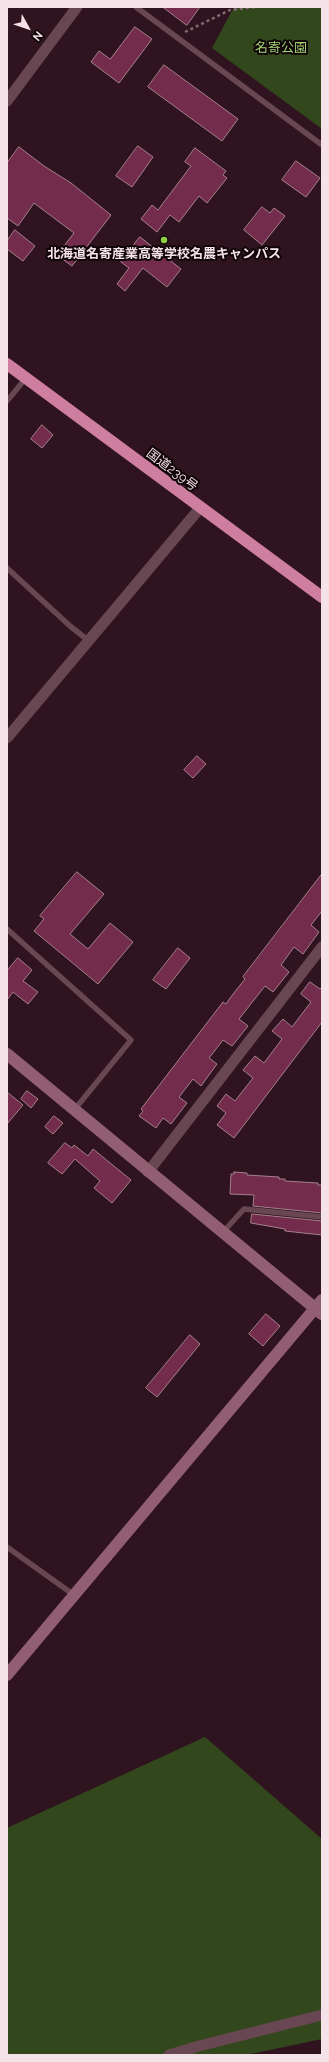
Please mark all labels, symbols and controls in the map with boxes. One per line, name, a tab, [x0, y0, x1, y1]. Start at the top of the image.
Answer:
north arrow	[8, 8, 48, 48]
text: N	[30, 29, 45, 43]
park label: 名寄公園	[255, 40, 307, 56]
marker: 北海道名寄産業高等学校名農キャンパス	[159, 235, 169, 245]
place label: 北海道名寄産業高等学校名農キャンパス	[47, 246, 281, 262]
street label: 国道239号	[143, 446, 201, 494]

